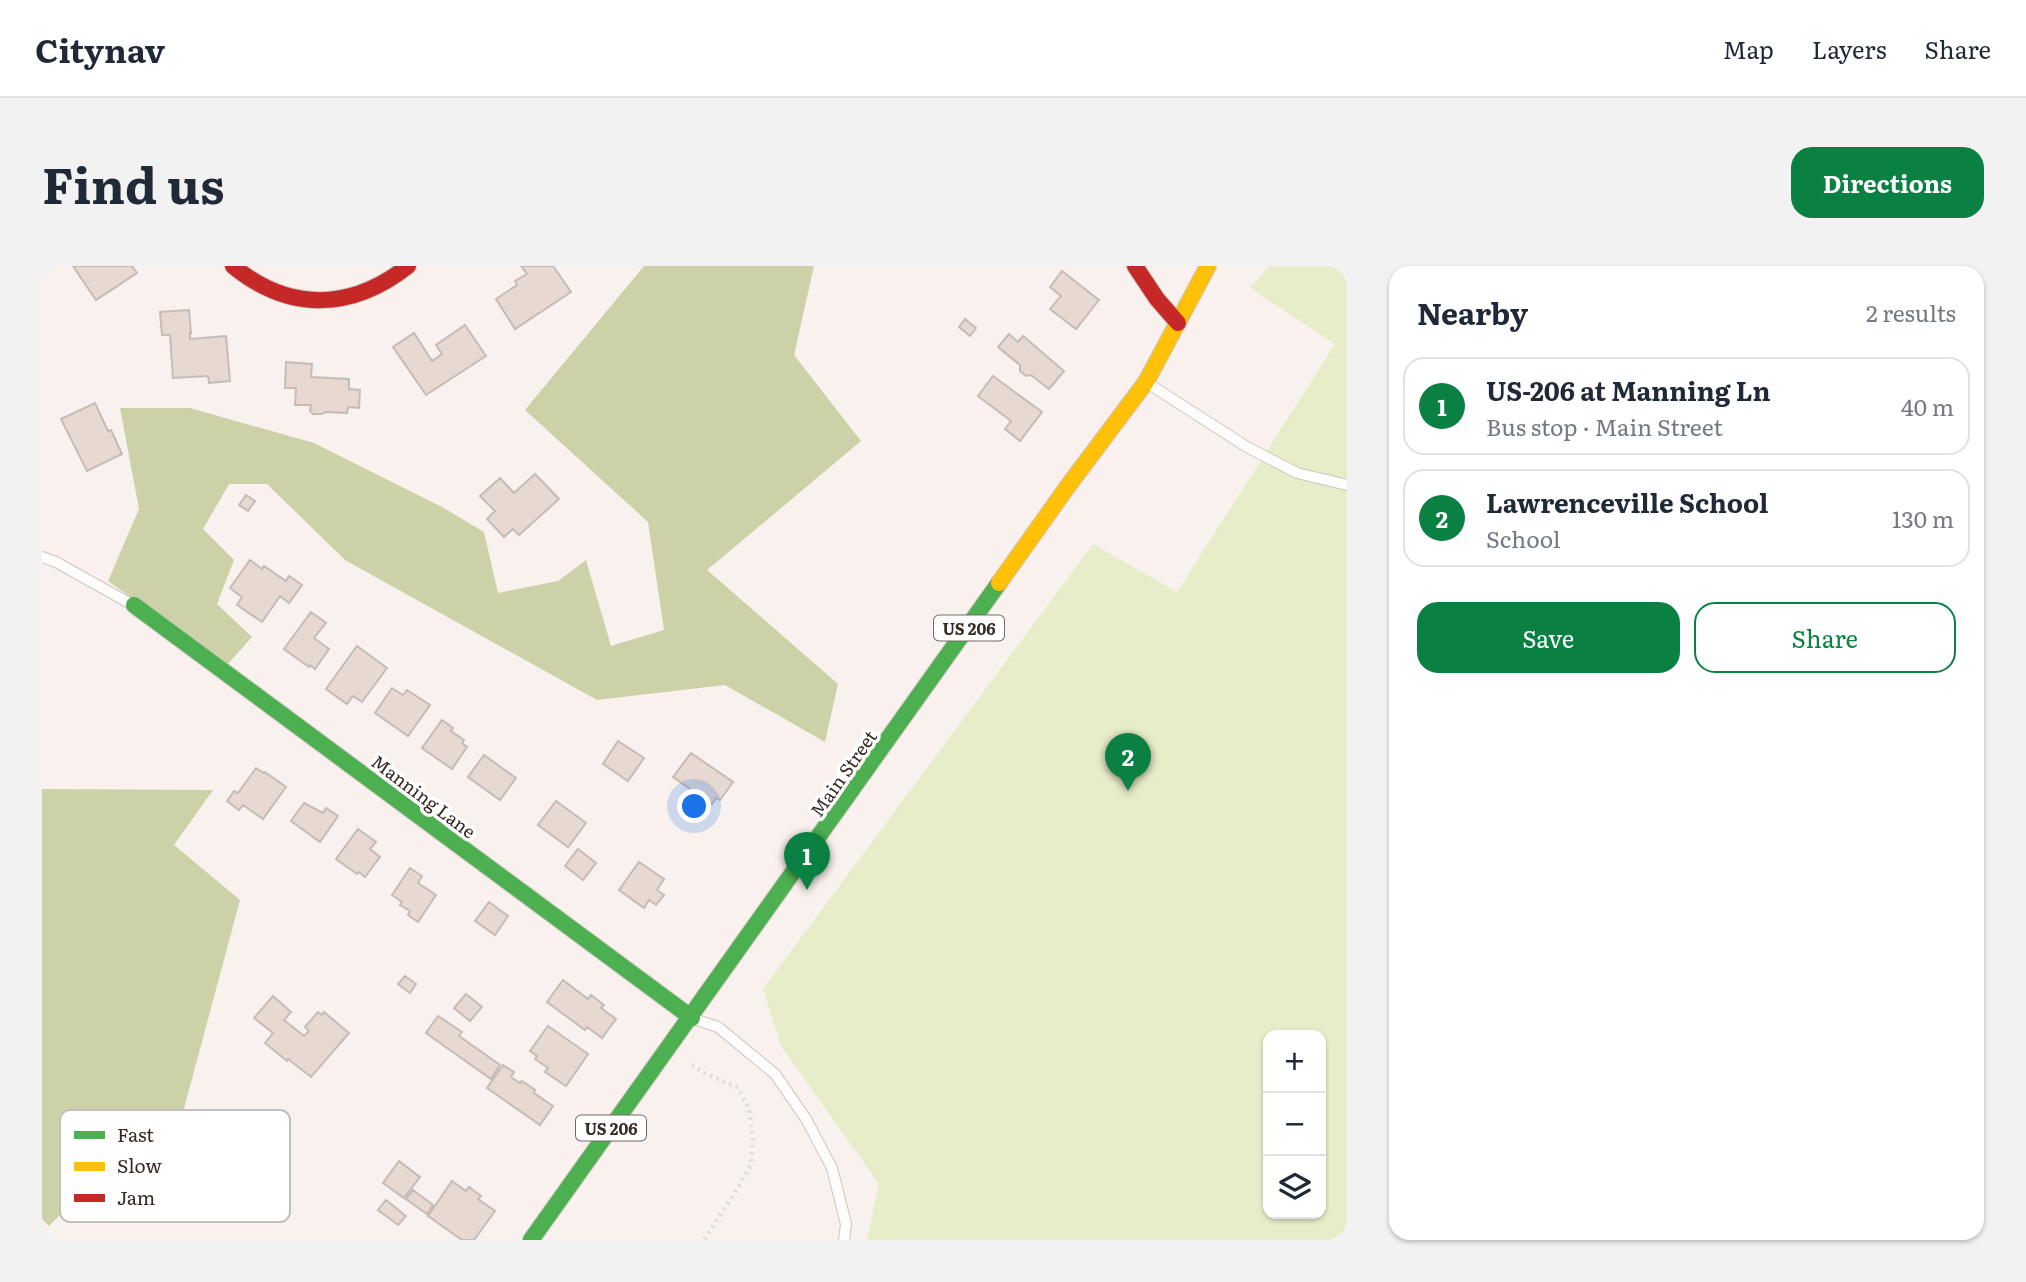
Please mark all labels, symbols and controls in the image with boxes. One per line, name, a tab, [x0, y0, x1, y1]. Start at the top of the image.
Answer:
text: Citynav	[35, 24, 165, 73]
text: Map	[1723, 31, 1774, 66]
text: Layers	[1812, 31, 1886, 66]
text: Share	[1924, 31, 1991, 66]
text: Find us	[42, 146, 225, 219]
button: Directions	[1791, 147, 1984, 218]
text: Nearby	[1417, 290, 1528, 334]
text: 2 results	[1866, 295, 1956, 329]
text: US-206 at Manning Ln	[1486, 370, 1771, 409]
text: 1	[1437, 389, 1447, 423]
text: 40 m	[1901, 389, 1954, 423]
text: Bus stop · Main Street	[1486, 409, 1723, 443]
text: Lawrenceville School	[1486, 482, 1768, 521]
text: 2	[1436, 501, 1448, 535]
text: 130 m	[1892, 501, 1954, 535]
text: School	[1486, 521, 1560, 555]
button: Save	[1417, 602, 1680, 673]
button: Share	[1694, 602, 1956, 673]
road number: US 206	[934, 616, 1004, 640]
street label: Main Street	[803, 724, 883, 822]
pin: 2	[1105, 733, 1151, 791]
street label: Manning Lane	[366, 748, 482, 844]
your location	[677, 789, 711, 823]
pin: 1	[784, 832, 830, 890]
map controls	[1263, 1030, 1326, 1219]
button: +	[1263, 1030, 1326, 1093]
button: −	[1263, 1093, 1326, 1156]
legend	[60, 1110, 290, 1222]
road number: US 206	[576, 1115, 646, 1140]
text: Fast	[117, 1120, 154, 1148]
text: Slow	[117, 1151, 162, 1179]
button: layers	[1263, 1156, 1326, 1219]
text: Jam	[117, 1183, 155, 1211]

